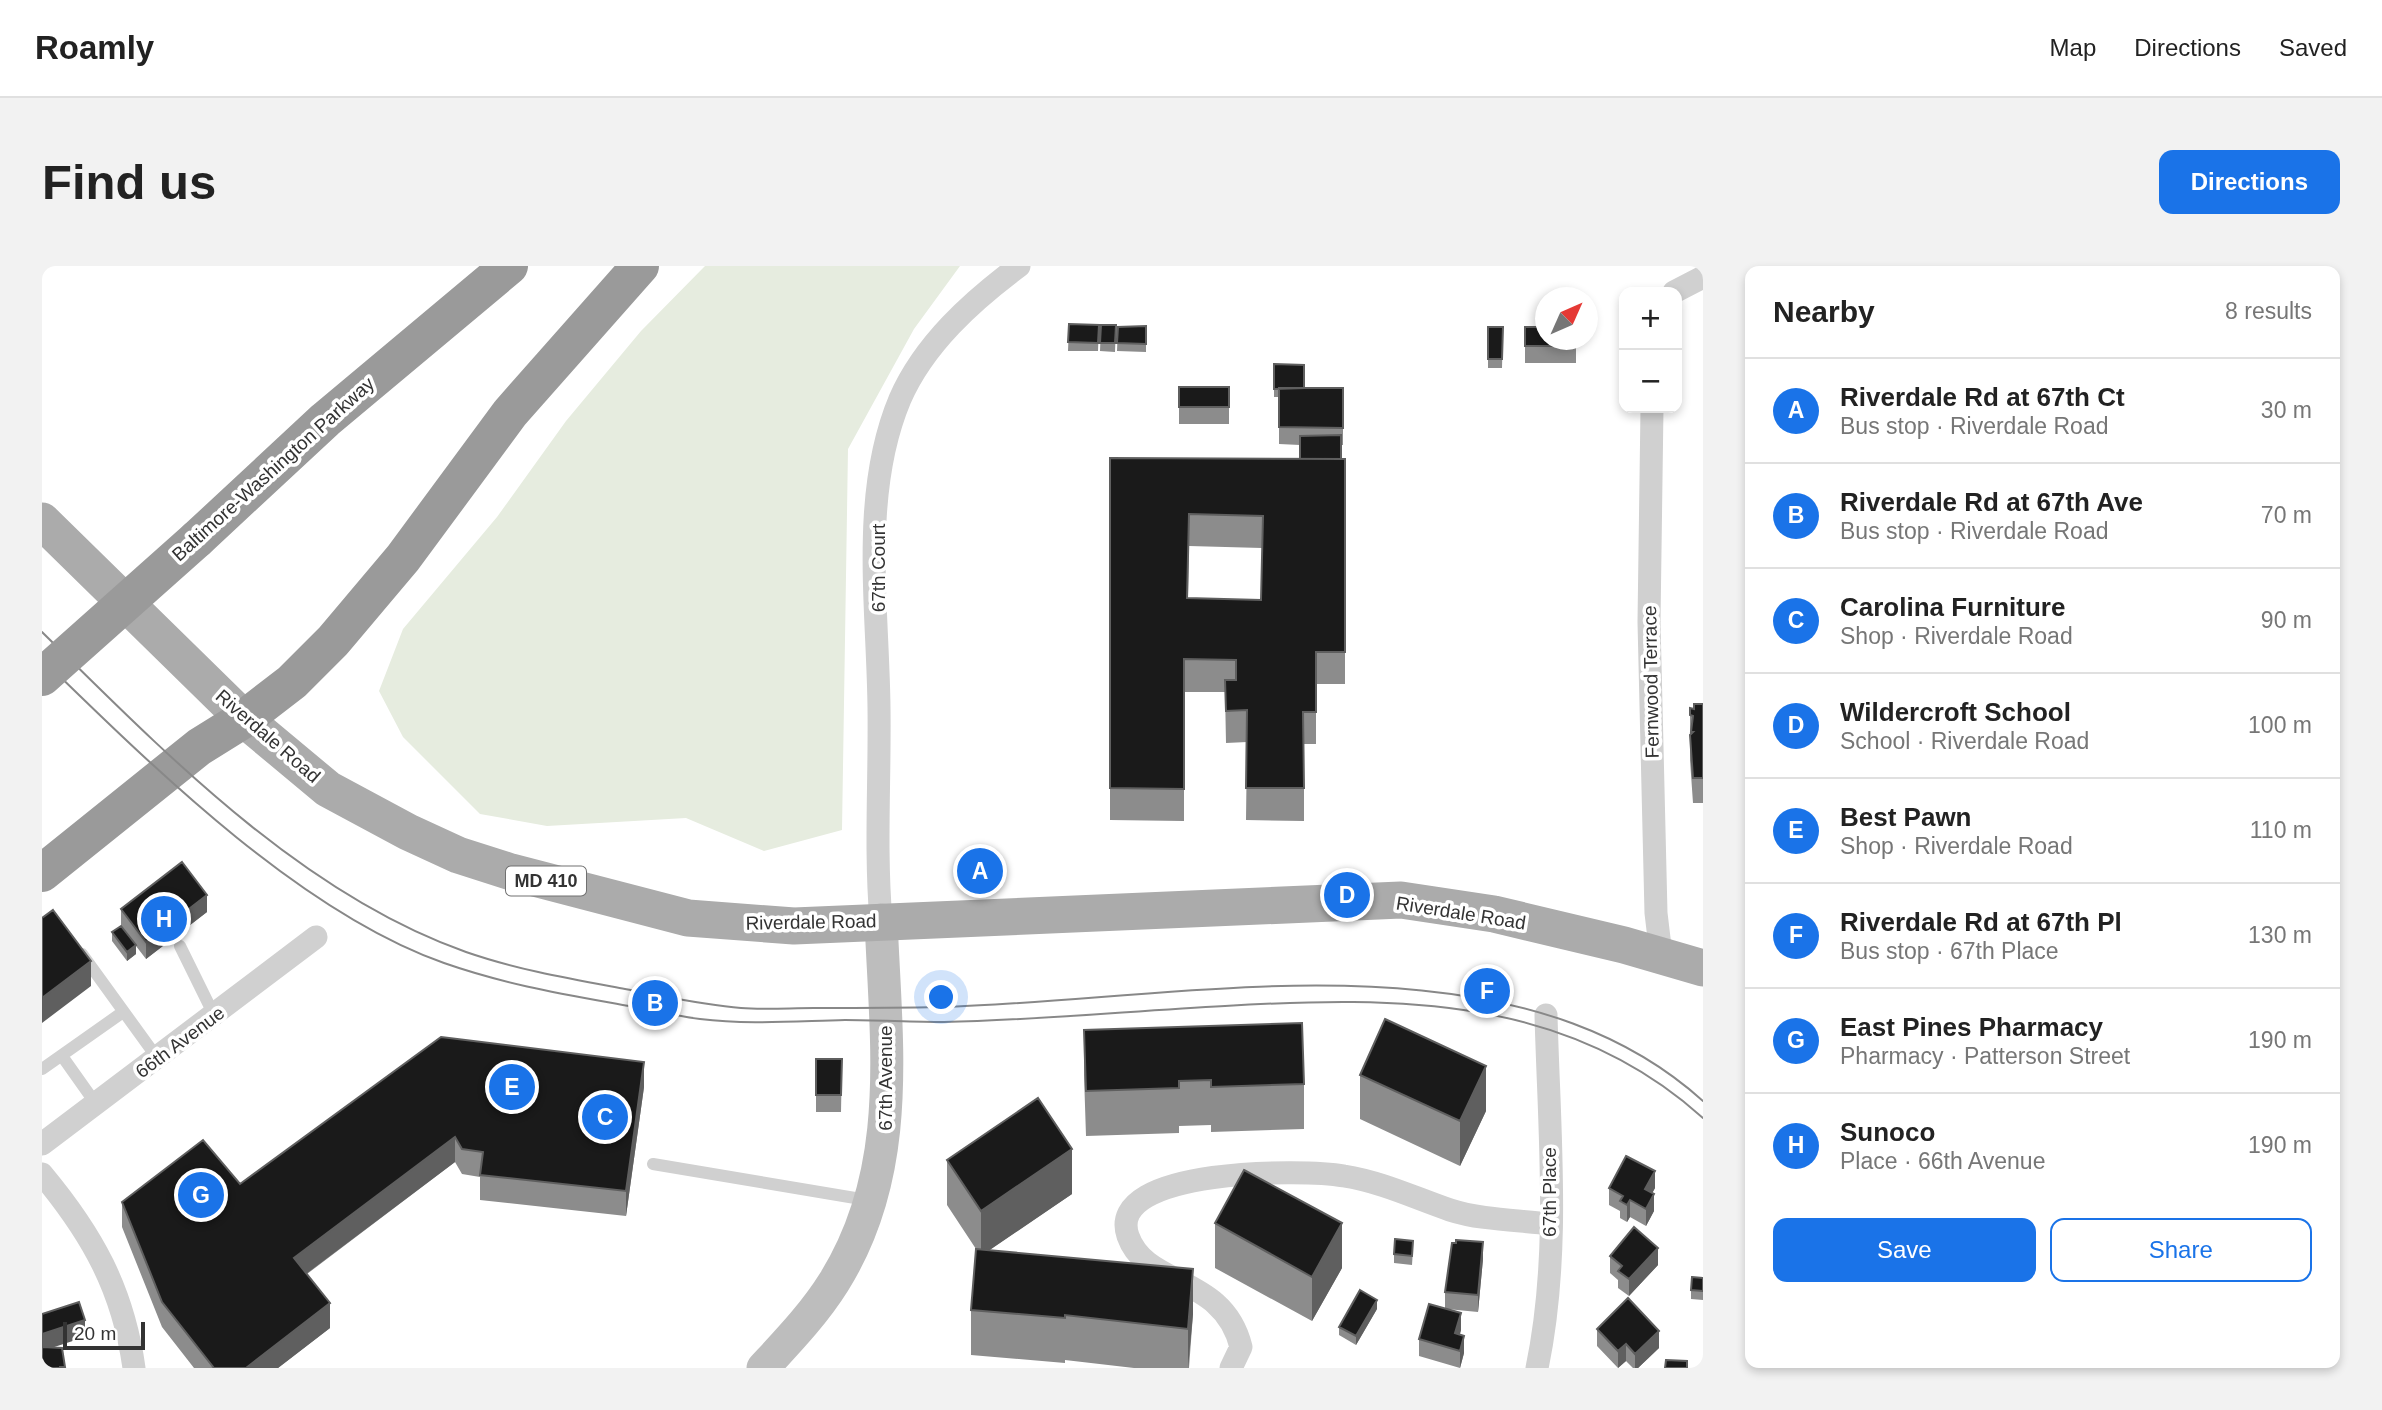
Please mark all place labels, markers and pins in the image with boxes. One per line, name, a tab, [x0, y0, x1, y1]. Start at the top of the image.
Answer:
pin: A	[957, 845, 1003, 897]
pin: D	[1324, 869, 1370, 921]
pin: H	[141, 893, 187, 945]
pin: F	[1464, 965, 1510, 1017]
pin: B	[632, 977, 678, 1029]
pin: E	[489, 1061, 535, 1113]
pin: C	[582, 1091, 628, 1143]
pin: G	[178, 1169, 224, 1221]

